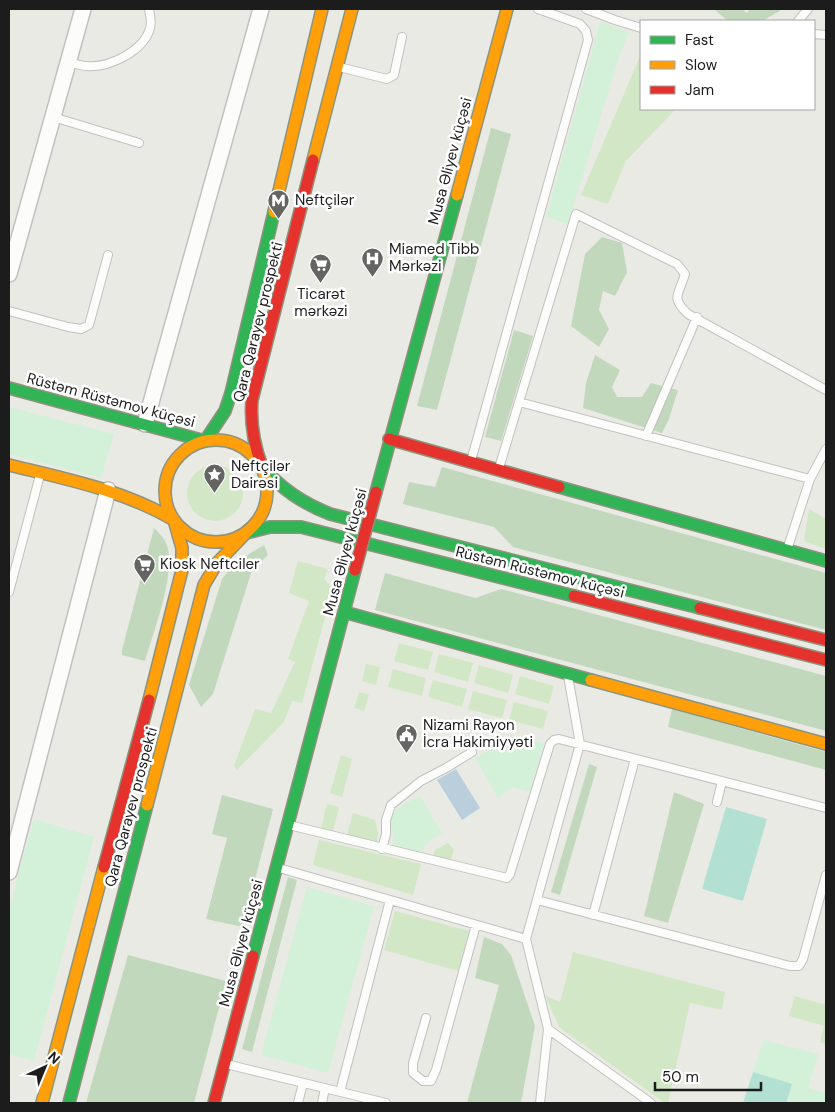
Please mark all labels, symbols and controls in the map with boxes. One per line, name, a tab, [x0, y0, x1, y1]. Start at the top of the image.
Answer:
legend	[640, 20, 815, 110]
text: Fast	[685, 30, 714, 50]
text: Slow	[685, 55, 718, 75]
text: Jam	[685, 80, 714, 100]
street label: Musa Əliyev küçəsi	[423, 95, 477, 227]
metro station icon: Neftçilər	[267, 188, 291, 219]
place label: Neftçilər	[295, 190, 355, 210]
place label: Miamed Tibb Mərkəzi	[389, 239, 479, 276]
street label: Qara Qarayev prospekti	[228, 240, 288, 404]
hospital icon: Miamed Tibb Mərkəzi	[361, 246, 385, 277]
supermarket icon: Ticarət mərkəzi	[309, 253, 333, 284]
place label: Ticarət mərkəzi	[294, 284, 348, 321]
street label: Rüstəm Rüstəmov küçəsi	[25, 368, 197, 432]
place label: Neftçilər Dairəsi	[231, 456, 291, 493]
place icon: Neftçilər Dairəsi	[203, 463, 227, 494]
street label: Musa Əliyev küçəsi	[318, 486, 372, 618]
street label: Rüstəm Rüstəmov küçəsi	[453, 541, 627, 603]
supermarket icon: Kiosk Neftciler	[132, 552, 156, 583]
place label: Kiosk Neftciler	[160, 554, 260, 574]
place label: Nizami Rayon İcra Hakimiyyəti	[423, 715, 533, 752]
public building icon: Nizami Rayon İcra Hakimiyyəti	[395, 722, 419, 753]
street label: Qara Qarayev prospekti	[100, 725, 162, 889]
street label: Musa Əliyev küçəsi	[214, 877, 268, 1009]
north arrow	[20, 1042, 70, 1092]
text: N	[44, 1048, 64, 1068]
scale bar	[655, 1060, 761, 1092]
text: 50 m	[662, 1067, 699, 1087]

